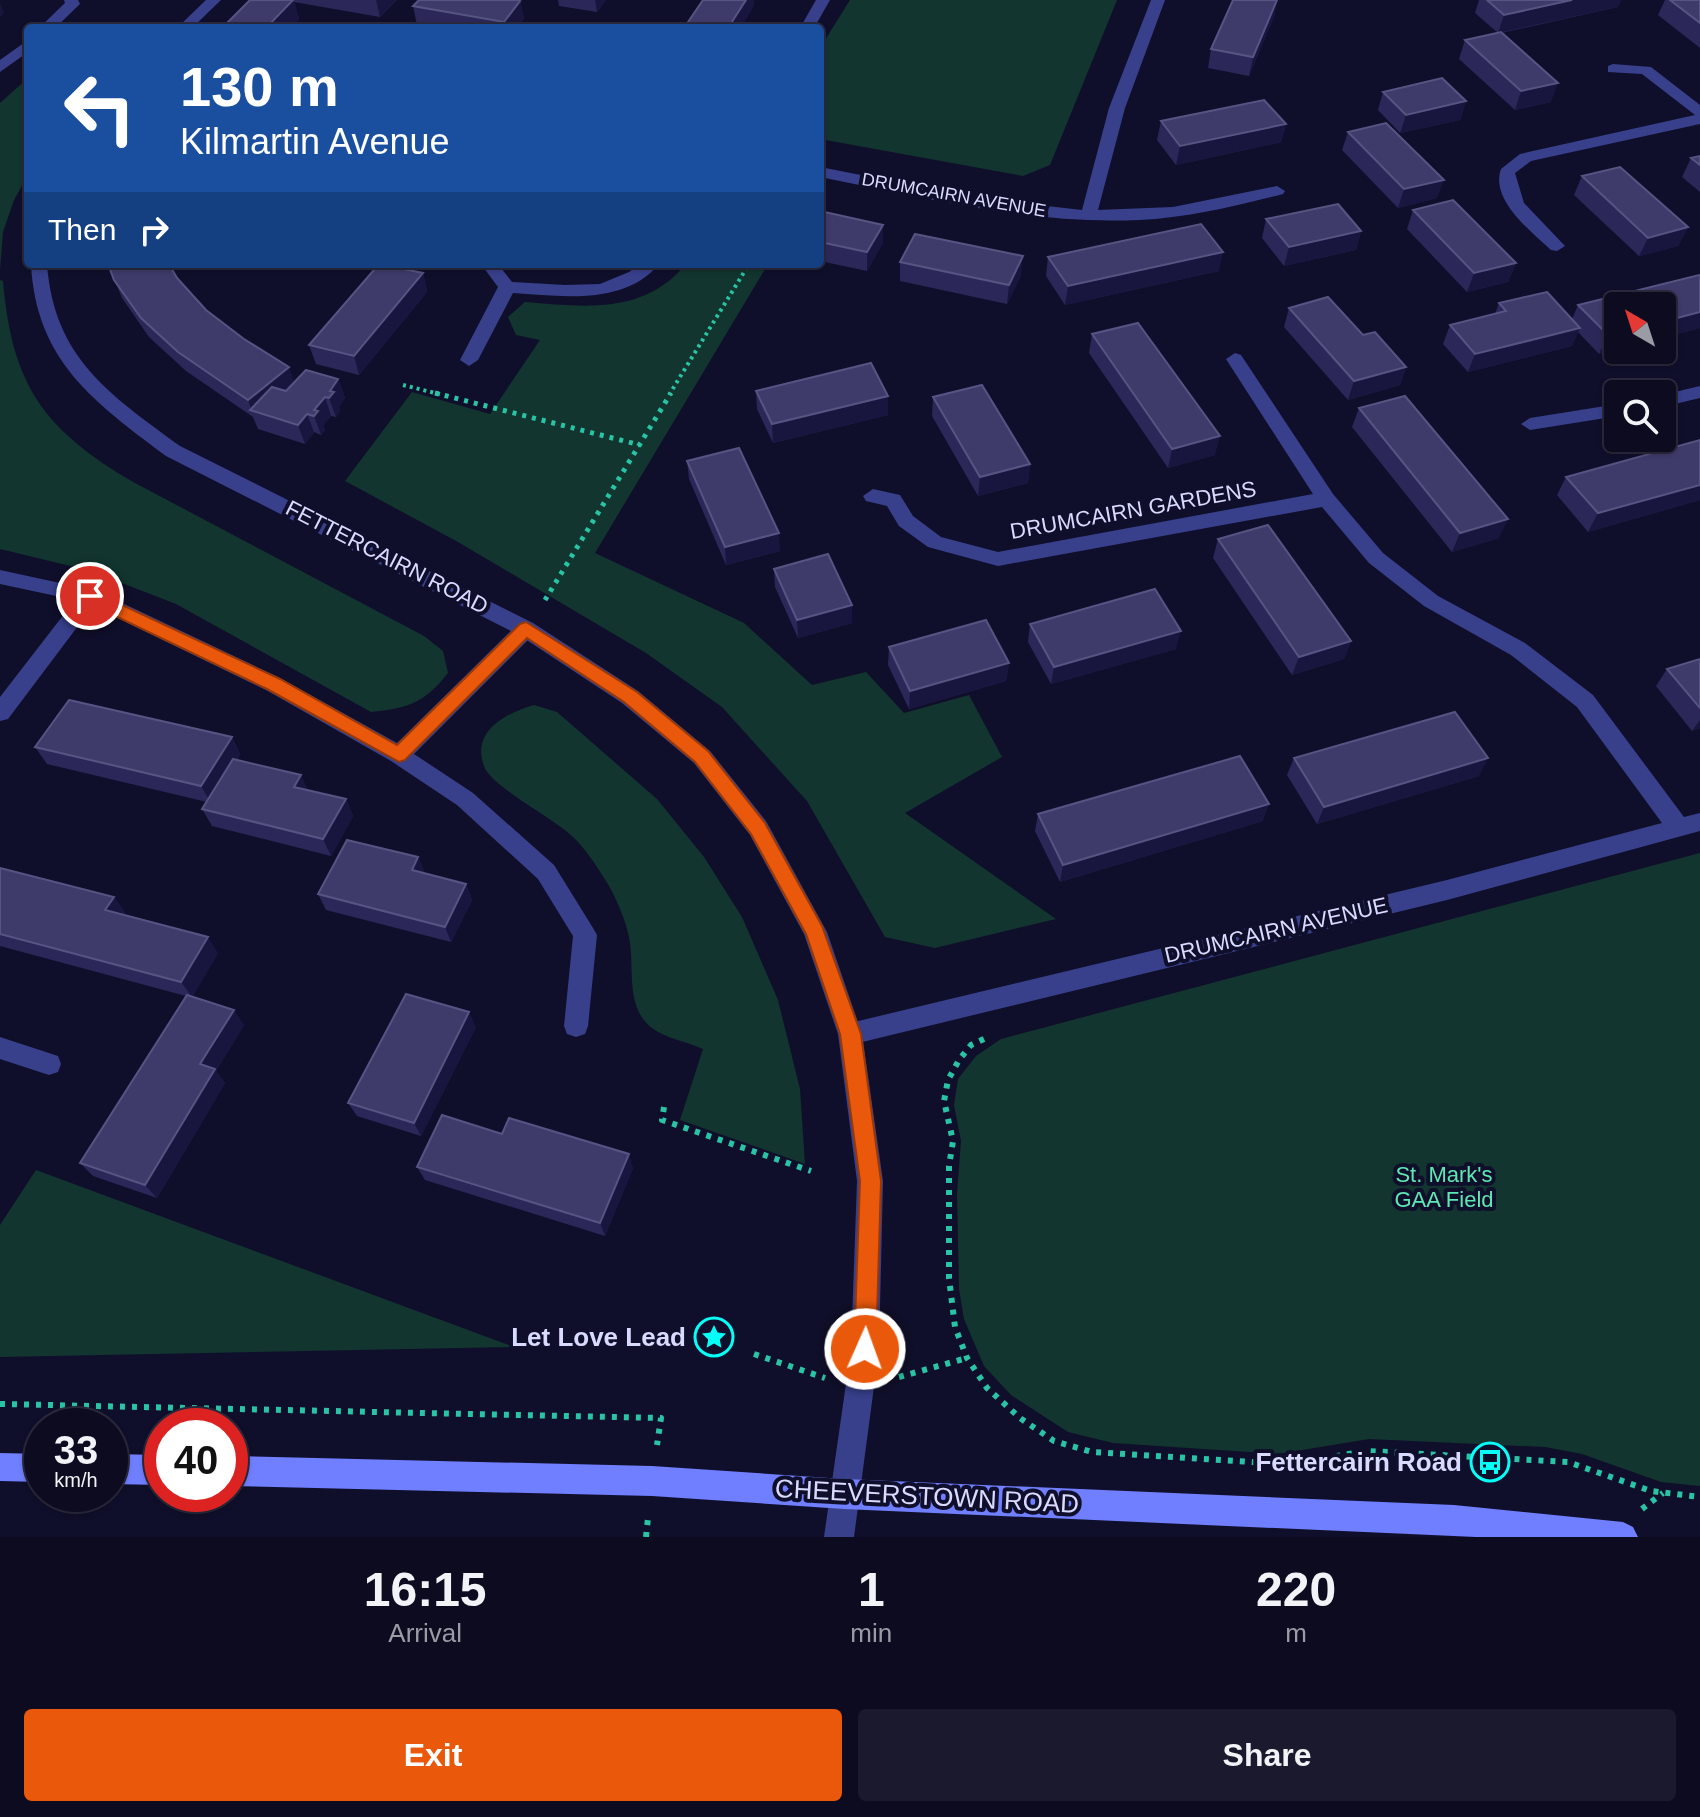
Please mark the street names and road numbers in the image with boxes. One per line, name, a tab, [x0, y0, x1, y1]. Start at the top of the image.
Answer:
street label: DRUMCAIRN AVENUE	[860, 169, 1048, 221]
street label: DRUMCAIRN GARDENS	[1008, 476, 1258, 544]
street label: FETTERCAIRN ROAD	[282, 495, 492, 619]
street label: DRUMCAIRN AVENUE	[1162, 892, 1390, 968]
street label: CHEEVERSTOWN ROAD	[774, 1473, 1080, 1519]

